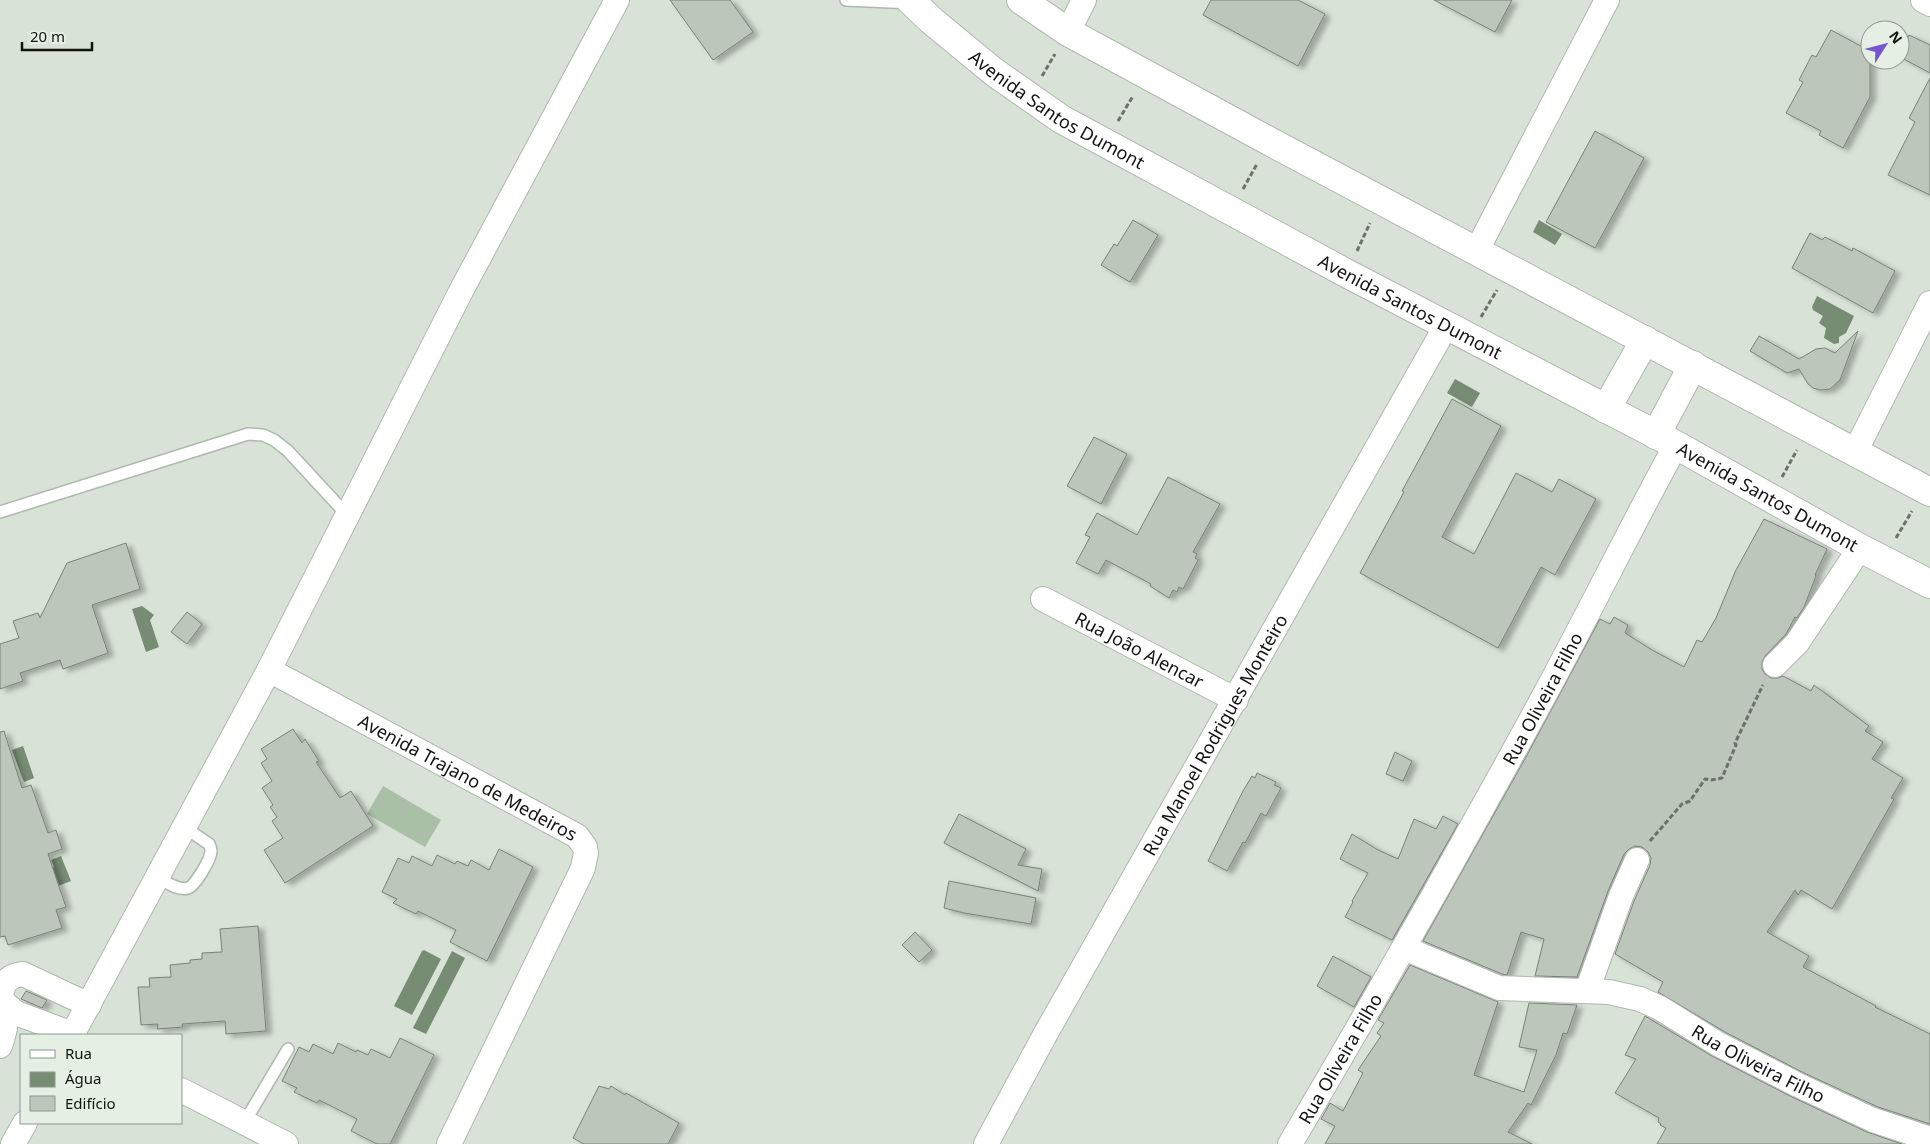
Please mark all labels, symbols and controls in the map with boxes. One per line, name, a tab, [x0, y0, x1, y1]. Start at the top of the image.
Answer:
scale bar	[22, 20, 92, 52]
north arrow	[1860, 20, 1910, 70]
text: 20 m	[30, 26, 65, 46]
text: N	[1885, 27, 1907, 47]
street label: Avenida Santos Dumont	[964, 45, 1149, 174]
street label: Avenida Santos Dumont	[1314, 248, 1507, 365]
street label: Avenida Santos Dumont	[1673, 436, 1863, 557]
street label: Rua João Alencar	[1071, 606, 1209, 693]
street label: Rua Manoel Rodrigues Monteiro	[1137, 610, 1293, 860]
street label: Rua Oliveira Filho	[1497, 628, 1588, 769]
street label: Avenida Trajano de Medeiros	[354, 709, 582, 846]
street label: Rua Oliveira Filho	[1293, 989, 1387, 1128]
street label: Rua Oliveira Filho	[1687, 1019, 1829, 1108]
legend	[20, 1034, 182, 1124]
text: Rua	[65, 1043, 92, 1063]
text: Água	[65, 1068, 102, 1088]
text: Edifício	[65, 1093, 116, 1113]

